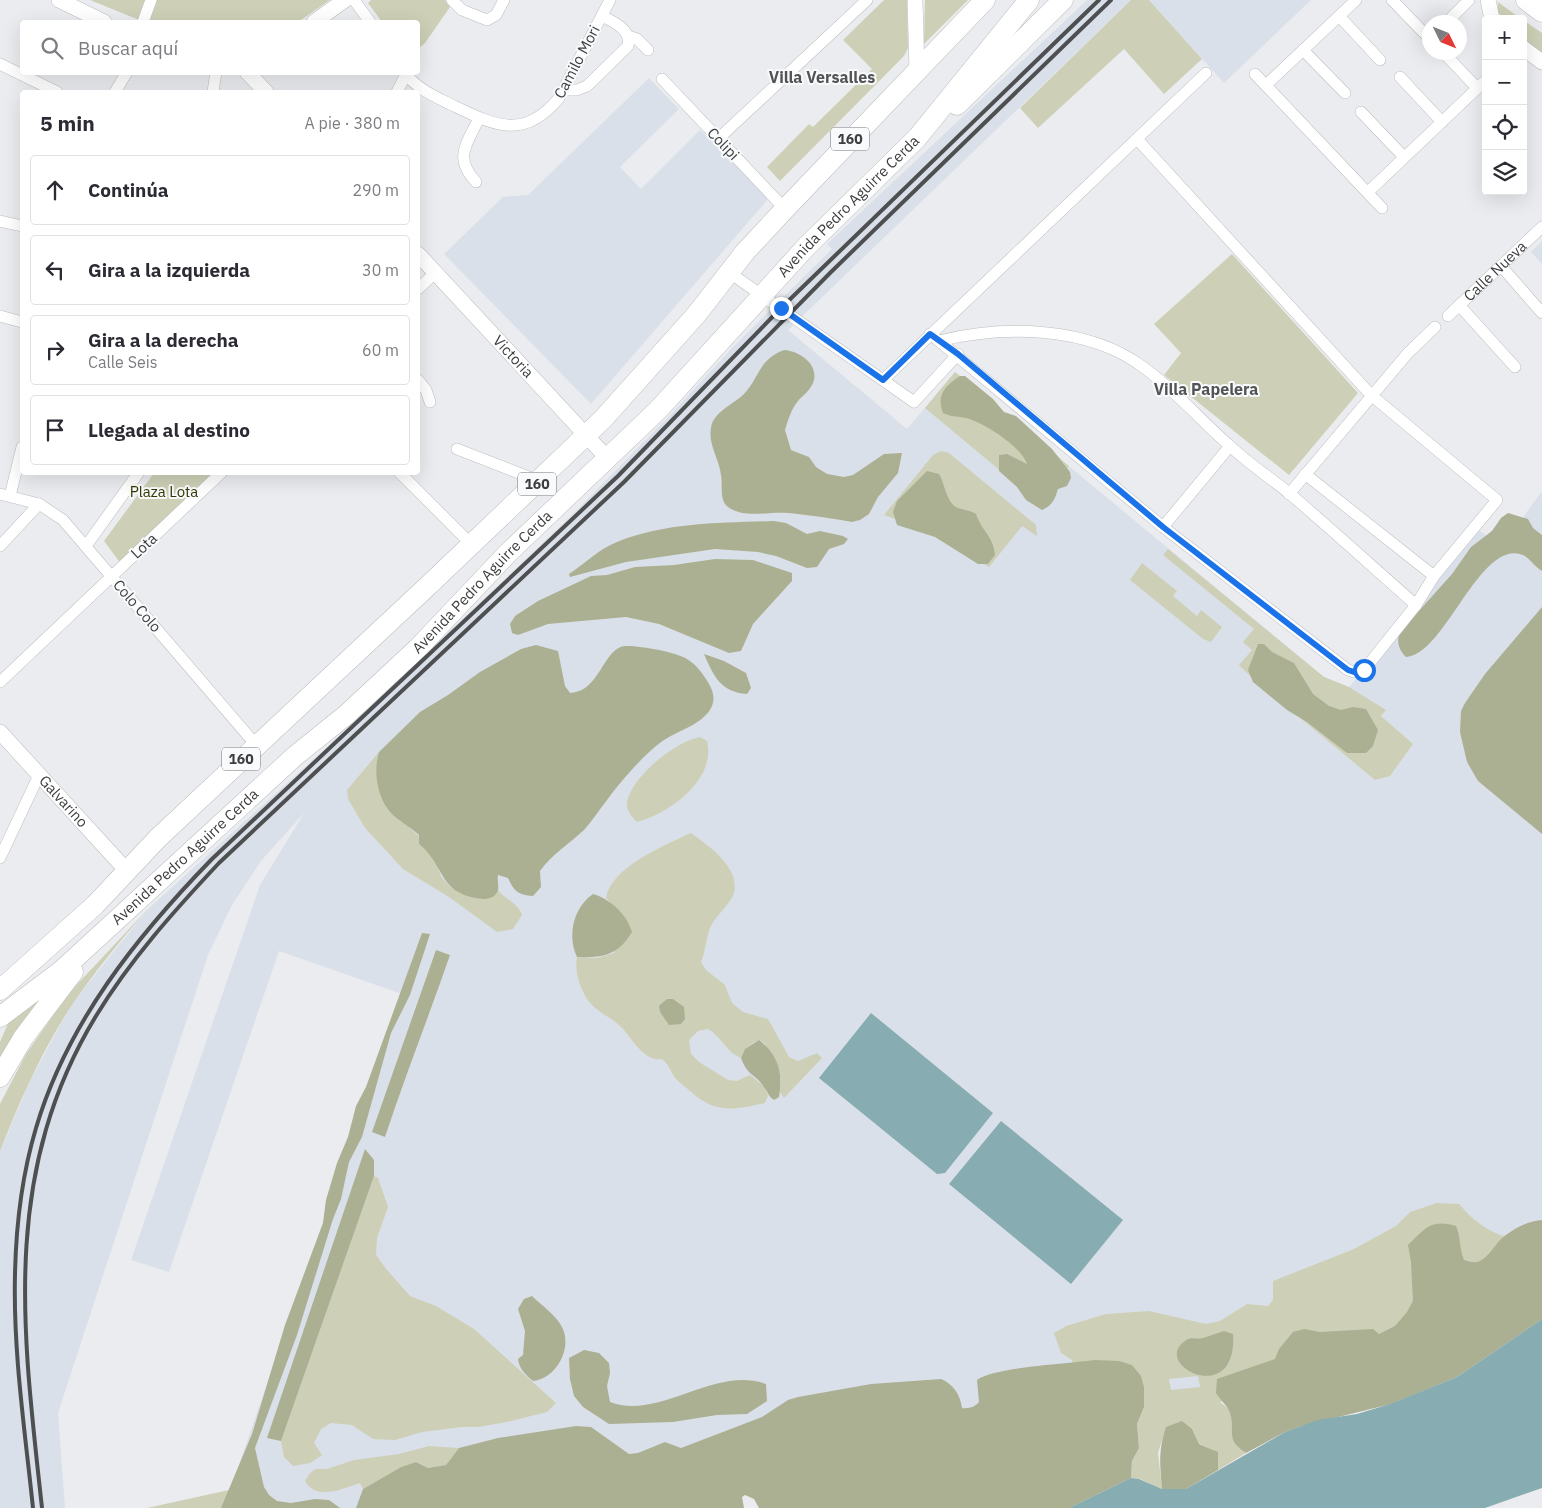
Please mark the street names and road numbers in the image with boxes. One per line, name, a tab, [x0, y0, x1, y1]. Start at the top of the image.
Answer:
street label: Camilo Mori	[549, 22, 604, 102]
street label: Colipi	[703, 123, 743, 164]
road number: 160	[831, 128, 869, 150]
street label: Avenida Pedro Aguirre Cerda	[773, 131, 923, 281]
street label: Calle Nueva	[1459, 237, 1530, 305]
street label: Victoria	[489, 331, 538, 382]
road number: 160	[518, 472, 556, 496]
street label: Avenida Pedro Aguirre Cerda	[408, 506, 556, 658]
street label: Lota	[127, 529, 161, 562]
street label: Colo Colo	[109, 575, 166, 636]
road number: 160	[222, 748, 260, 771]
street label: Galvarino	[35, 771, 92, 831]
street label: Avenida Pedro Aguirre Cerda	[107, 784, 262, 929]

